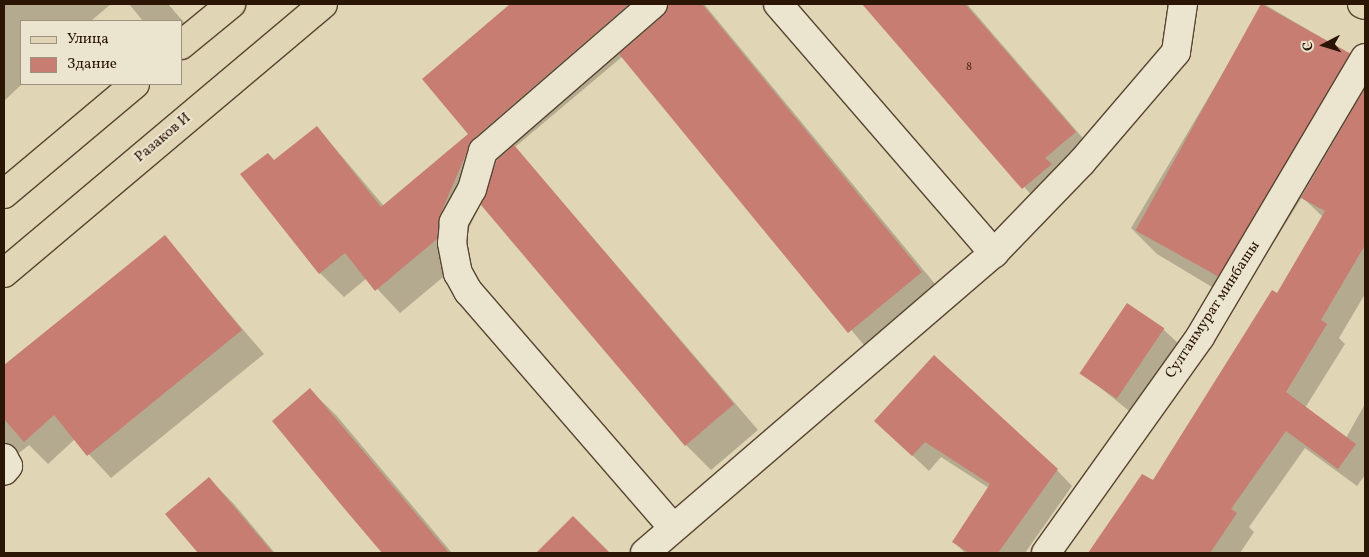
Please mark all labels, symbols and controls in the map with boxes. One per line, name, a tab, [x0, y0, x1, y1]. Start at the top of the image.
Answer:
legend	[20, 20, 182, 85]
north arrow	[1299, 20, 1349, 70]
text: Улица	[67, 29, 109, 50]
text: С	[1299, 41, 1318, 52]
text: Здание	[67, 54, 117, 75]
house number: 8	[966, 61, 972, 75]
street label: Разаков И	[131, 109, 195, 167]
street label: Султанмурат минбашы	[1162, 238, 1264, 382]

